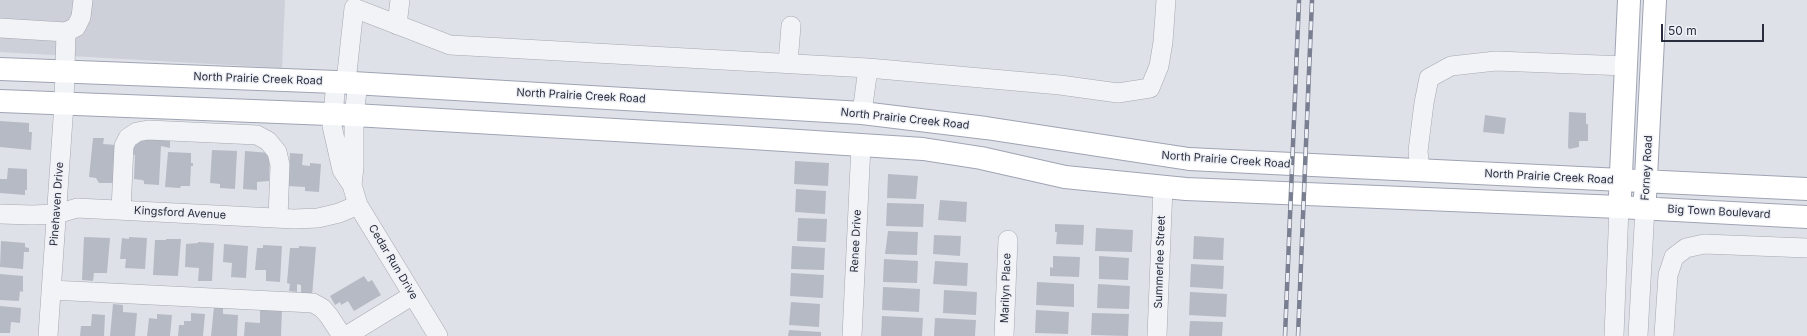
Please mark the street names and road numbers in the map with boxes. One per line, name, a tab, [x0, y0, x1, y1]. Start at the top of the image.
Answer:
street label: North Prairie Creek Road	[193, 70, 323, 88]
street label: North Prairie Creek Road	[516, 86, 646, 106]
street label: North Prairie Creek Road	[840, 106, 970, 132]
street label: Forney Road	[1639, 135, 1655, 201]
street label: North Prairie Creek Road	[1161, 149, 1291, 171]
street label: Pinehaven Drive	[47, 161, 67, 247]
street label: North Prairie Creek Road	[1484, 167, 1614, 187]
street label: Big Town Boulevard	[1667, 203, 1771, 221]
street label: Kingsford Avenue	[134, 204, 226, 222]
street label: Renee Drive	[848, 209, 864, 273]
street label: Summerlee Street	[1152, 215, 1168, 309]
street label: Cedar Run Drive	[365, 222, 421, 302]
street label: Marilyn Place	[998, 253, 1014, 323]

